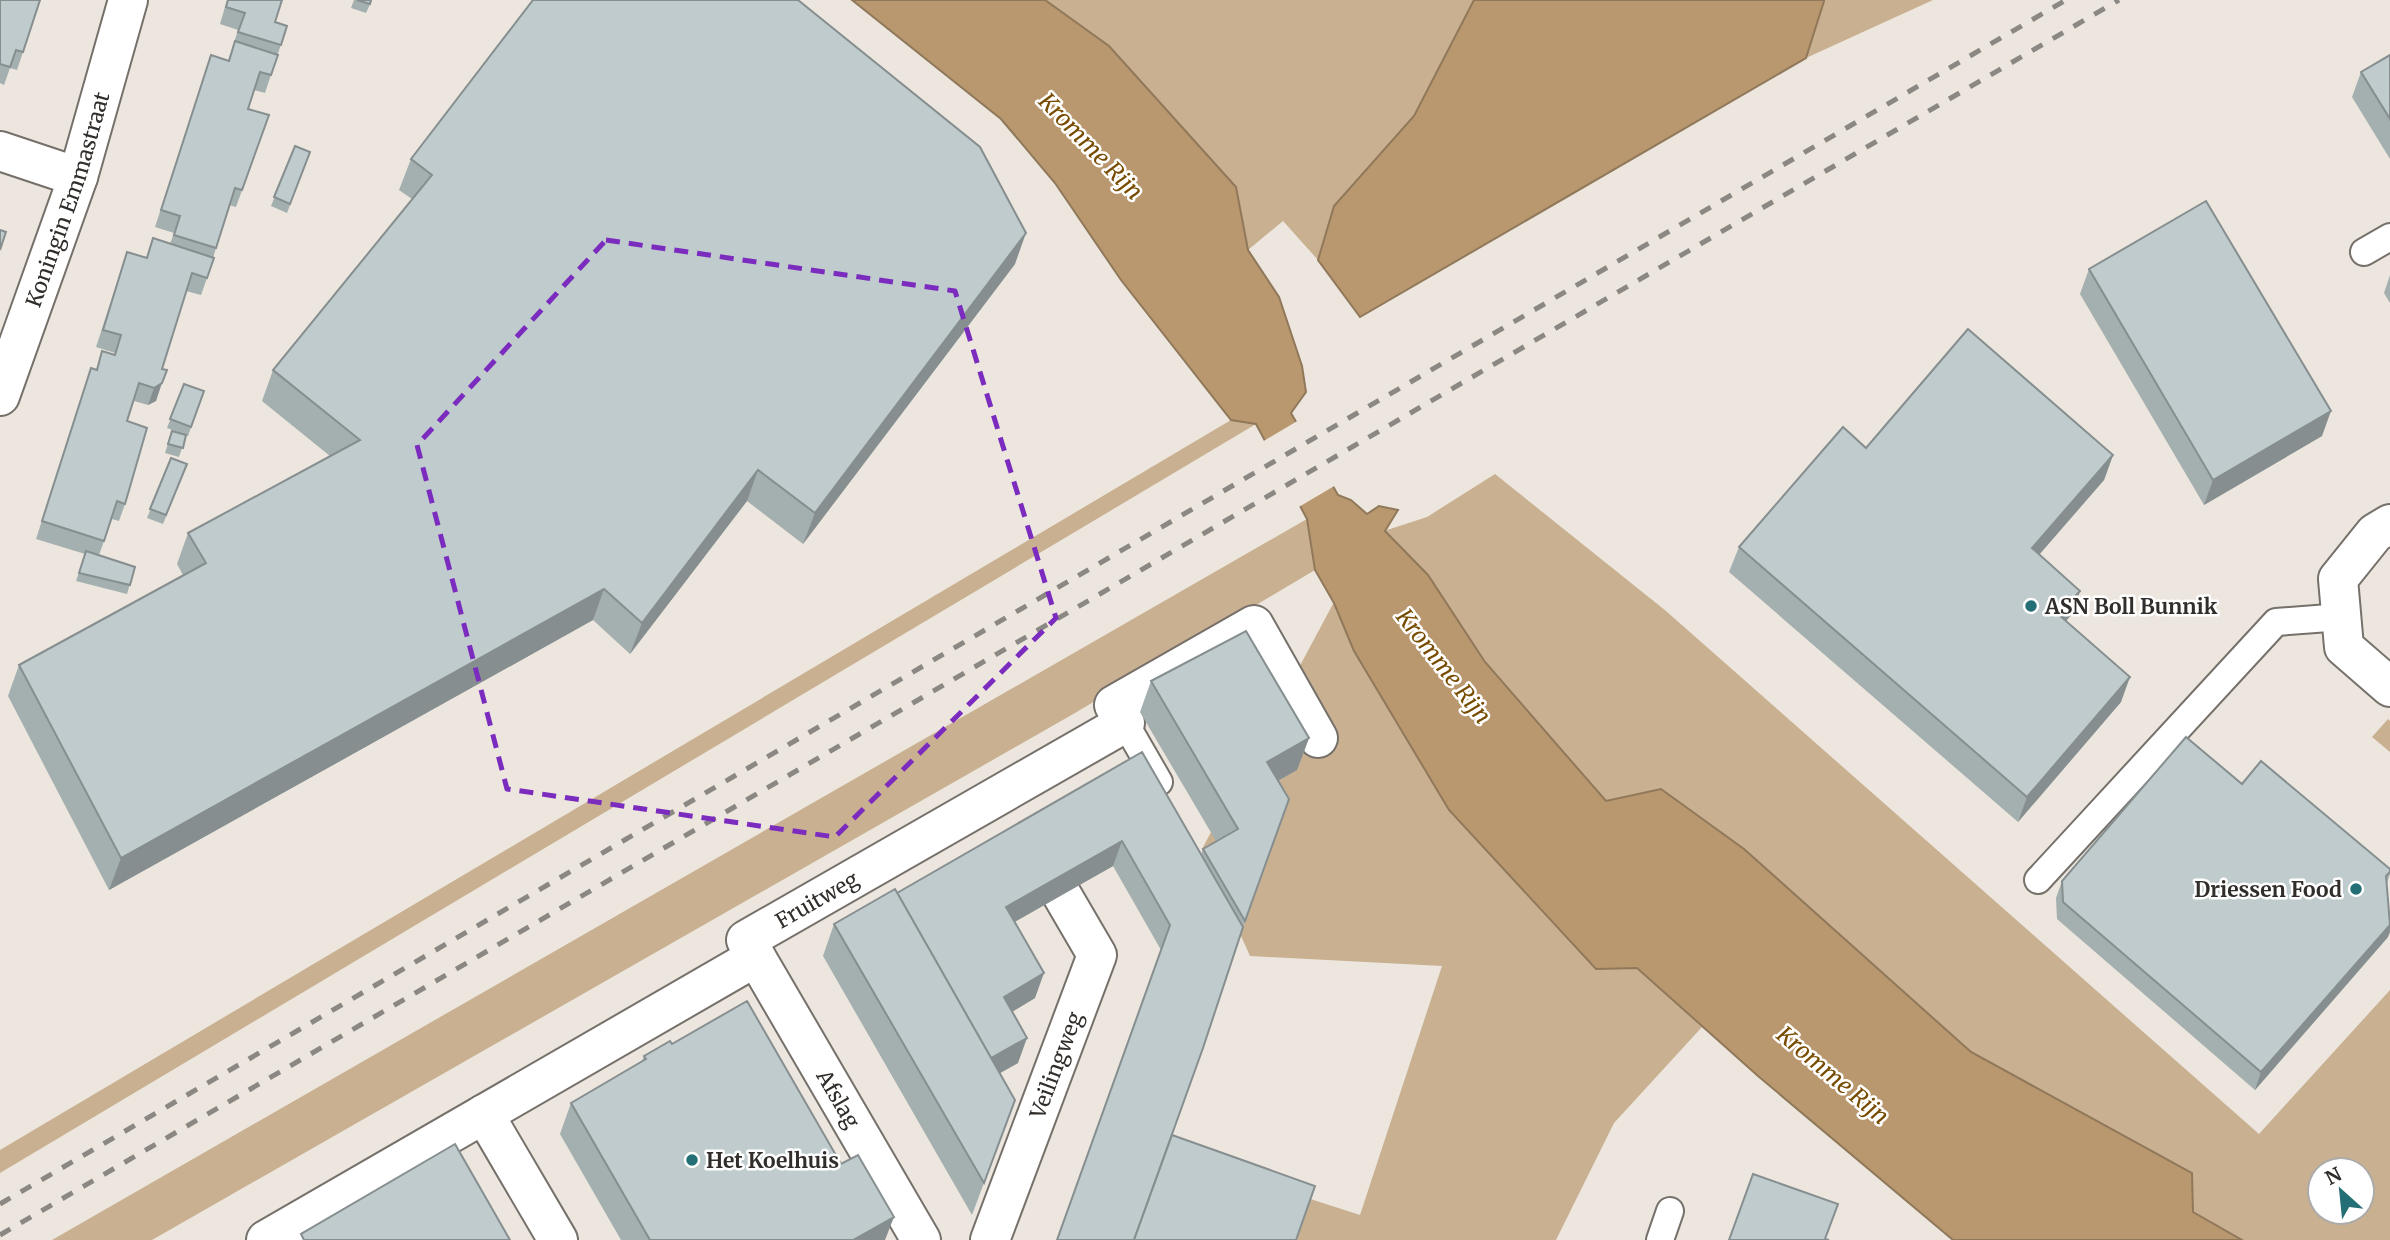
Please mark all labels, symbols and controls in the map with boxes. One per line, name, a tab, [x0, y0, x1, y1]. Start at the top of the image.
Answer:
water label: Kromme Rijn	[1032, 86, 1149, 205]
street label: Koningin Emmastraat	[19, 89, 115, 311]
place label: ASN Boll Bunnik	[2044, 593, 2218, 620]
marker: ASN Boll Bunnik	[2023, 598, 2039, 614]
water label: Kromme Rijn	[1390, 602, 1498, 729]
street label: Fruitweg	[770, 865, 863, 934]
place label: Driessen Food	[2194, 876, 2342, 903]
marker: Driessen Food	[2348, 881, 2364, 897]
street label: Veilingweg	[1023, 1007, 1088, 1123]
water label: Kromme Rijn	[1770, 1019, 1895, 1130]
street label: Afslag	[811, 1064, 866, 1133]
place label: Het Koelhuis	[706, 1147, 839, 1174]
marker: Het Koelhuis	[684, 1152, 700, 1168]
north arrow	[2306, 1156, 2376, 1226]
text: N	[2321, 1162, 2345, 1190]

